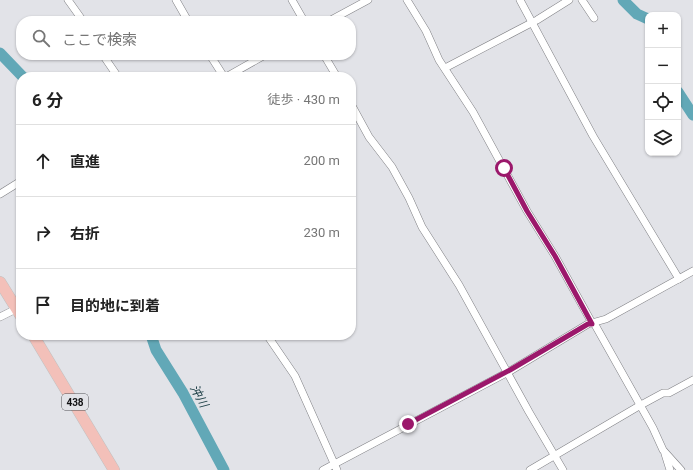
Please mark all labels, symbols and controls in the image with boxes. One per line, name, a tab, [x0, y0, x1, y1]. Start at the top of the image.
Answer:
map controls	[645, 12, 681, 156]
button: +	[645, 12, 681, 48]
search box	[16, 16, 356, 60]
icon: search	[30, 27, 52, 49]
text: ここで検索	[62, 31, 137, 49]
button: −	[645, 48, 681, 84]
button: locate	[645, 84, 681, 120]
text: 6 分	[32, 90, 63, 110]
text: 徒歩 · 430 m	[268, 92, 340, 107]
button: layers	[645, 120, 681, 156]
icon: ahead	[32, 150, 54, 172]
text: 直進	[70, 153, 100, 171]
text: 200 m	[303, 153, 340, 168]
route start	[495, 159, 513, 177]
icon: right	[32, 222, 54, 244]
text: 右折	[70, 225, 100, 243]
text: 230 m	[303, 225, 340, 240]
icon: arrive	[32, 294, 54, 316]
text: 目的地に到着	[70, 297, 160, 315]
water label: 沖川	[187, 382, 212, 412]
road number: 438	[62, 394, 88, 410]
route end	[399, 415, 417, 433]

